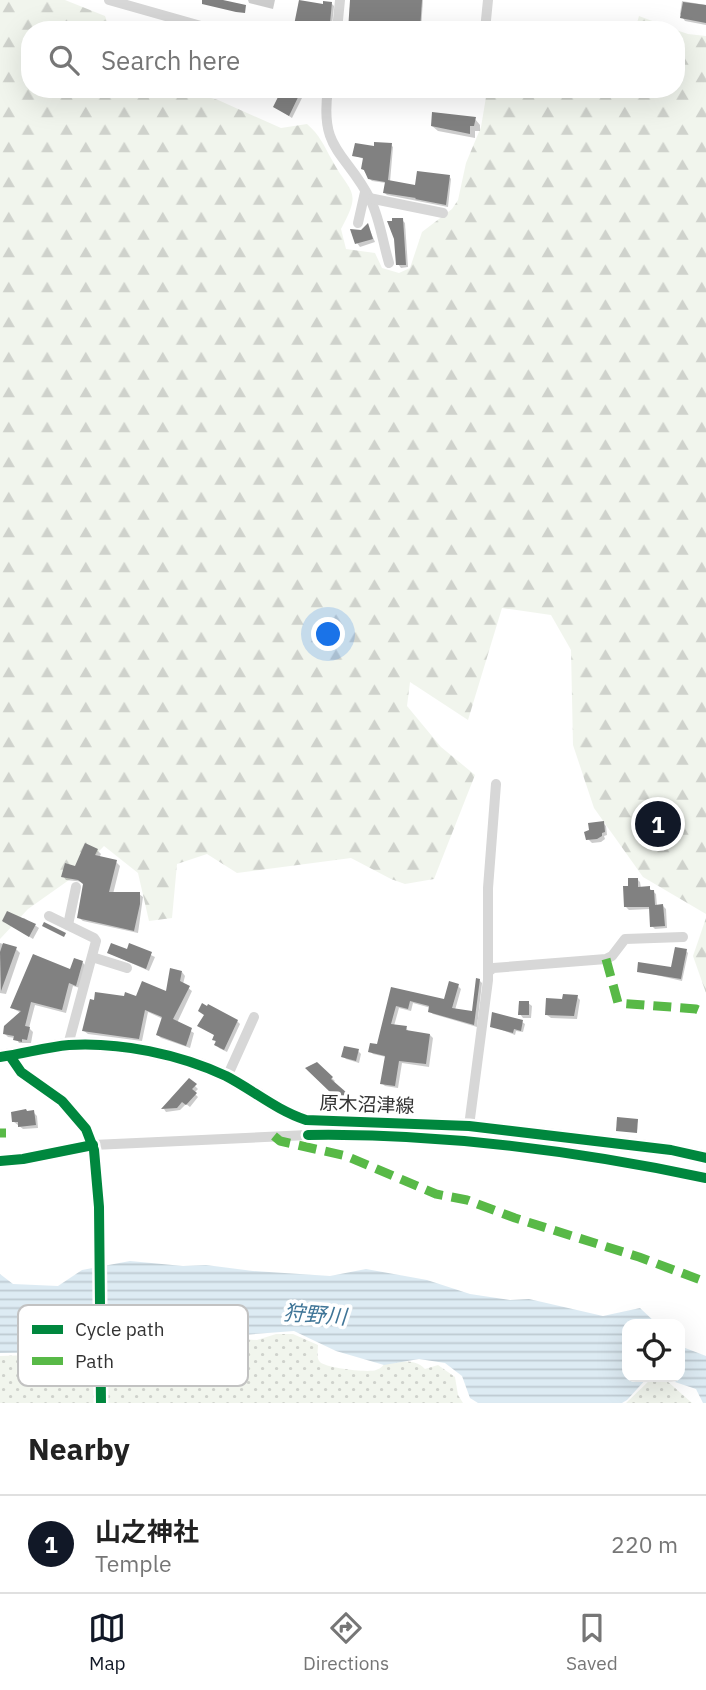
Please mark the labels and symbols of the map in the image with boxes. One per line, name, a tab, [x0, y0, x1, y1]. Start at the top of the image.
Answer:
your location	[311, 617, 345, 651]
pin: 1	[635, 798, 681, 850]
street label: 原木沼津線	[319, 1090, 415, 1118]
water label: 狩野川	[283, 1298, 349, 1330]
legend	[18, 1305, 248, 1386]
text: Cycle path	[75, 1317, 164, 1341]
text: Path	[75, 1349, 114, 1373]

